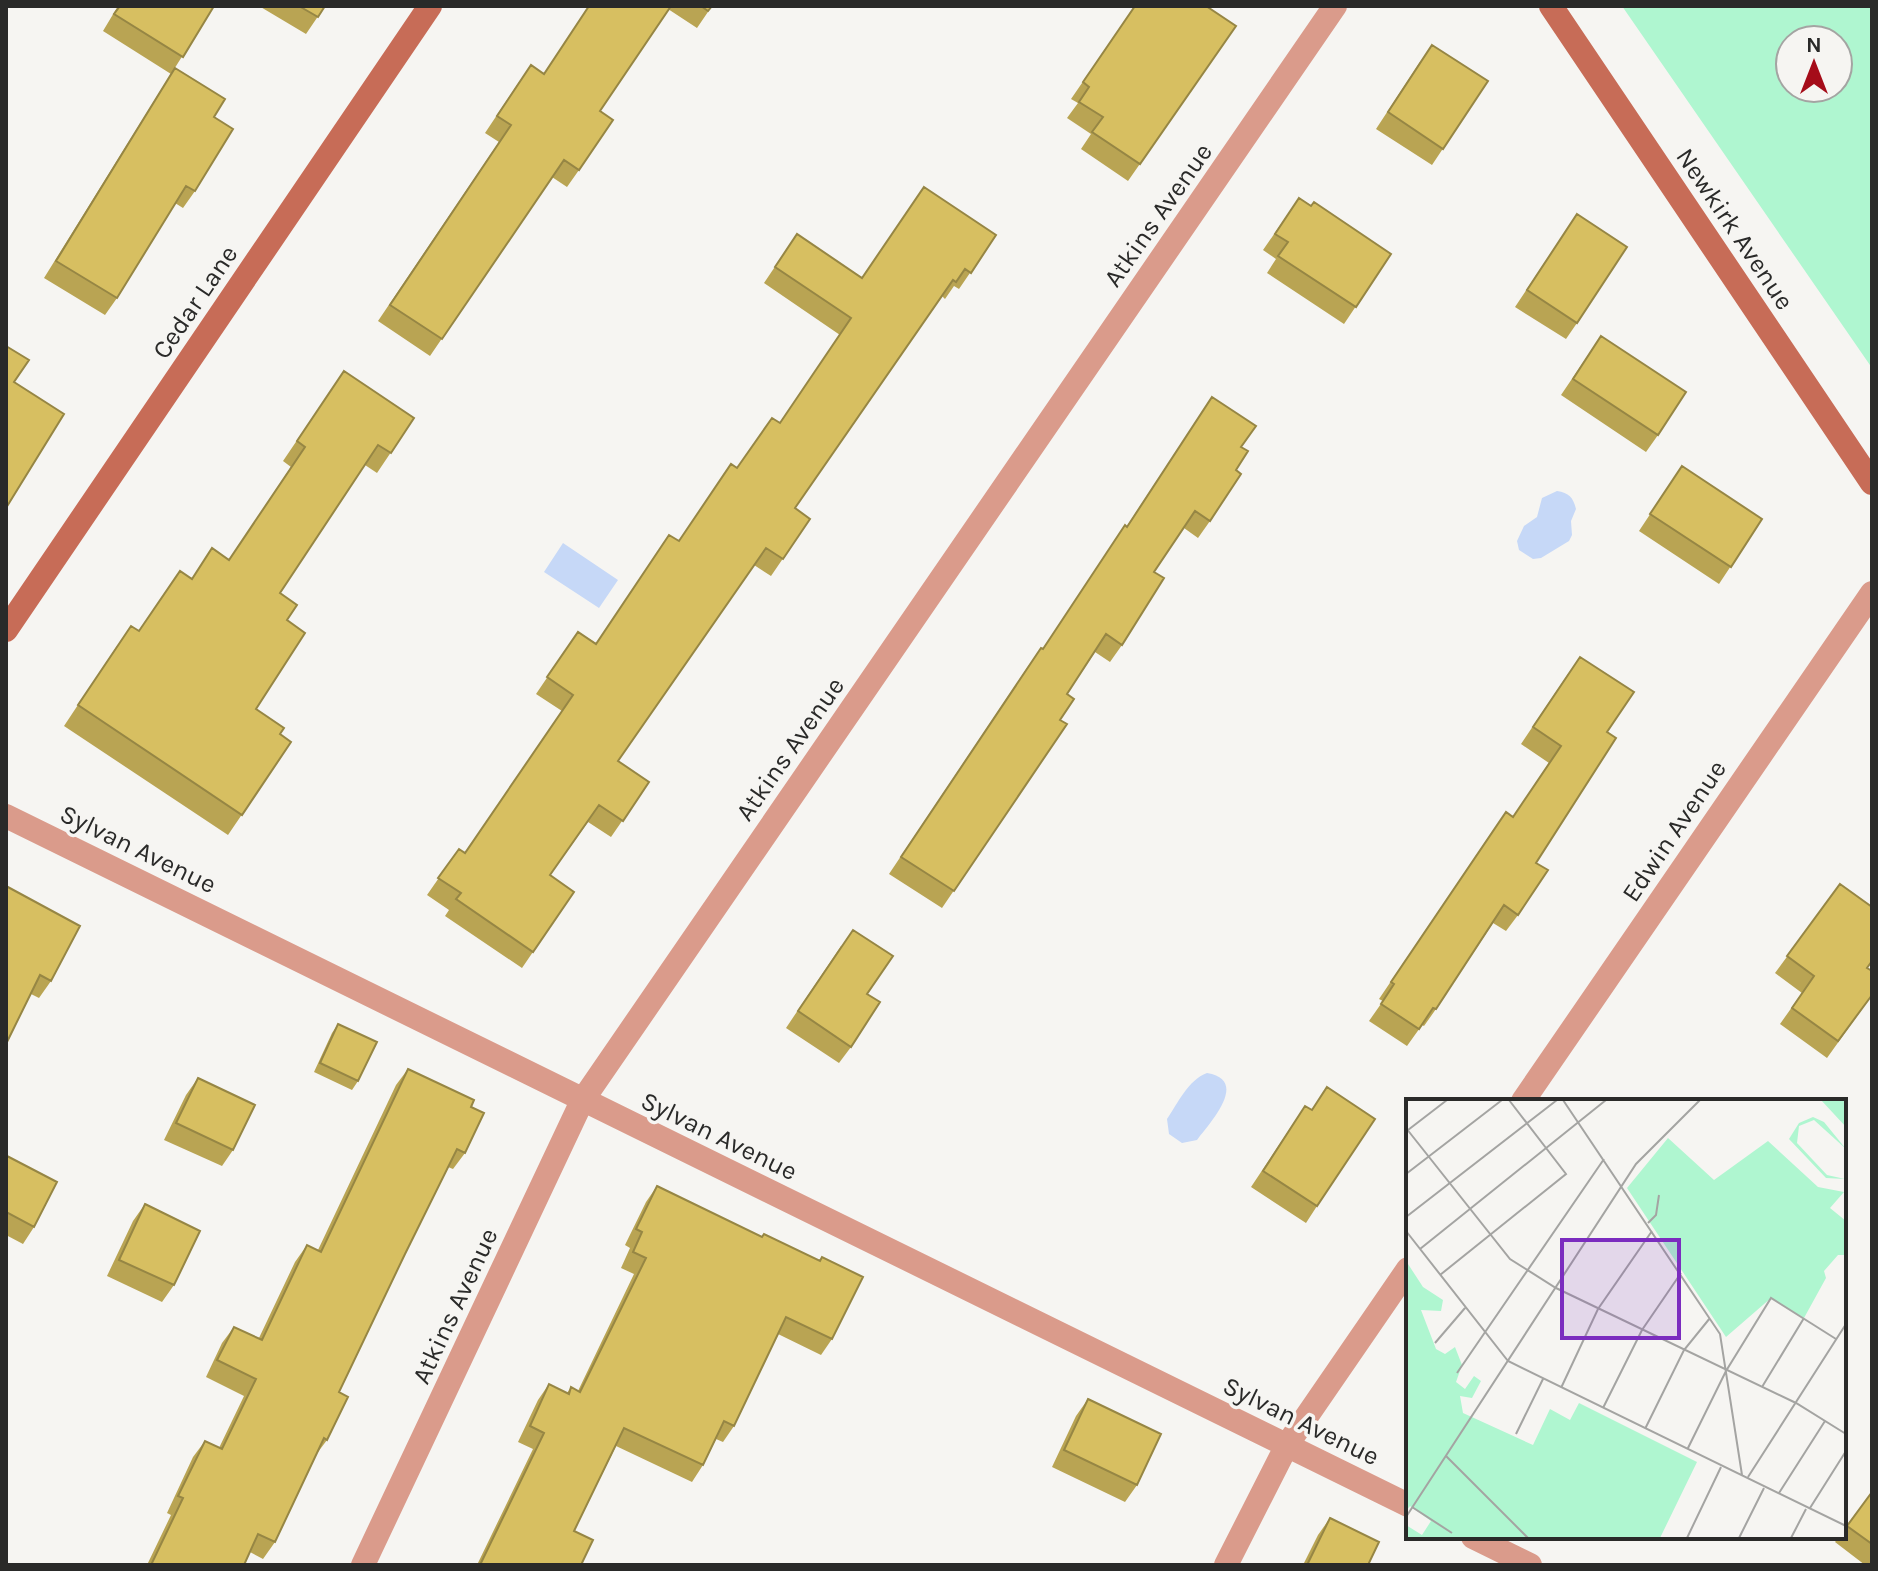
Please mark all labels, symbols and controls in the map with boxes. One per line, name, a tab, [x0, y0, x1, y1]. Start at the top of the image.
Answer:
north arrow	[1774, 24, 1854, 104]
text: N	[1806, 32, 1822, 58]
street label: Atkins Avenue	[1097, 137, 1219, 293]
street label: Newkirk Avenue	[1670, 142, 1800, 316]
street label: Cedar Lane	[146, 239, 244, 365]
street label: Atkins Avenue	[729, 671, 851, 827]
street label: Edwin Avenue	[1615, 754, 1733, 908]
street label: Sylvan Avenue	[55, 798, 221, 900]
street label: Sylvan Avenue	[636, 1085, 802, 1187]
inset map	[1406, 1099, 1846, 1539]
street label: Atkins Avenue	[405, 1223, 505, 1389]
street label: Sylvan Avenue	[1218, 1370, 1384, 1472]

